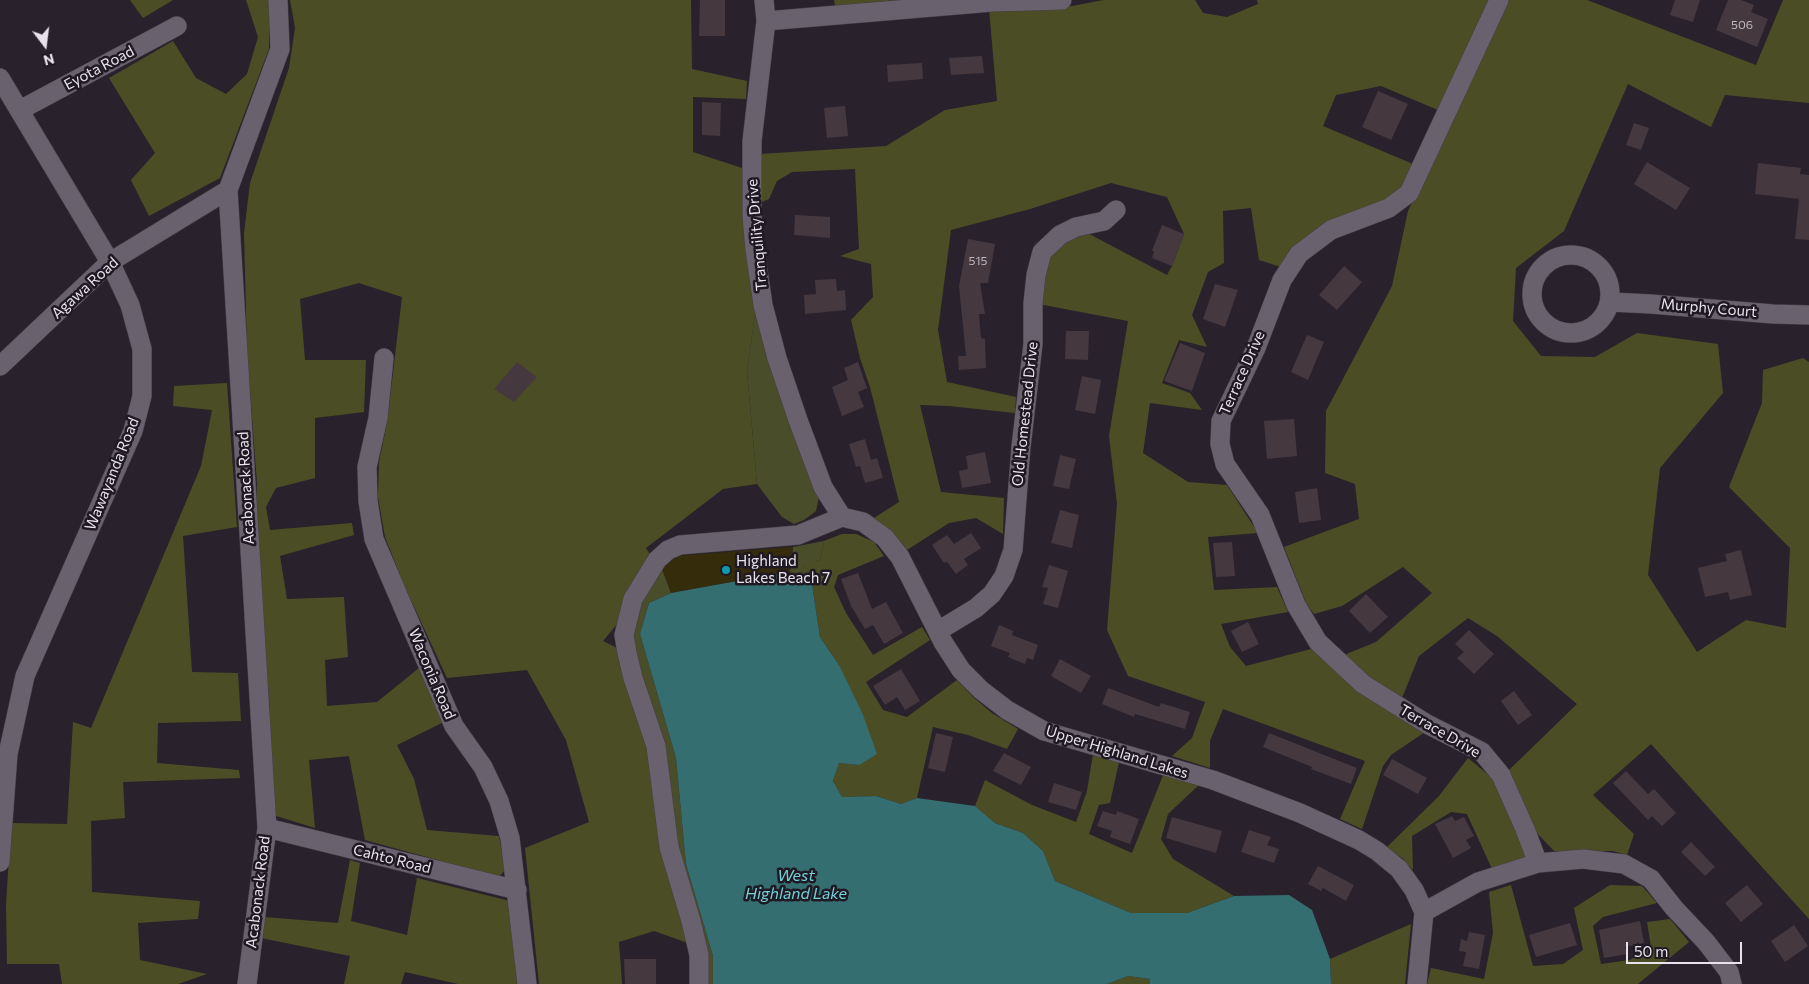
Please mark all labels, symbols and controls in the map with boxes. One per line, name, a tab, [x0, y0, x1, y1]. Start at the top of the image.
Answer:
house number: 506	[1731, 18, 1753, 32]
north arrow	[20, 20, 70, 70]
street label: Eyota Road	[61, 42, 137, 94]
text: N	[42, 50, 56, 70]
street label: Tranquility Drive	[743, 178, 771, 292]
street label: Agawa Road	[48, 253, 122, 323]
house number: 515	[969, 254, 987, 268]
street label: Murphy Court	[1660, 295, 1758, 321]
street label: Terrace Drive	[1215, 328, 1269, 418]
street label: Old Homestead Drive	[1008, 341, 1042, 487]
street label: Wawayanda Road	[81, 415, 143, 533]
street label: Acabonack Road	[234, 431, 258, 545]
place label: Highland Lakes Beach 7	[736, 552, 830, 587]
marker: Highland Lakes Beach 7	[720, 564, 732, 576]
street label: Waconia Road	[405, 626, 459, 722]
street label: Terrace Drive	[1396, 701, 1484, 761]
street label: Upper Highland Lakes	[1044, 722, 1190, 782]
street label: Acabonack Road	[242, 835, 274, 949]
street label: Cahto Road	[351, 841, 433, 877]
water label: West Highland Lake	[745, 866, 847, 904]
scale bar	[1629, 932, 1745, 964]
text: 50 m	[1634, 942, 1668, 960]

